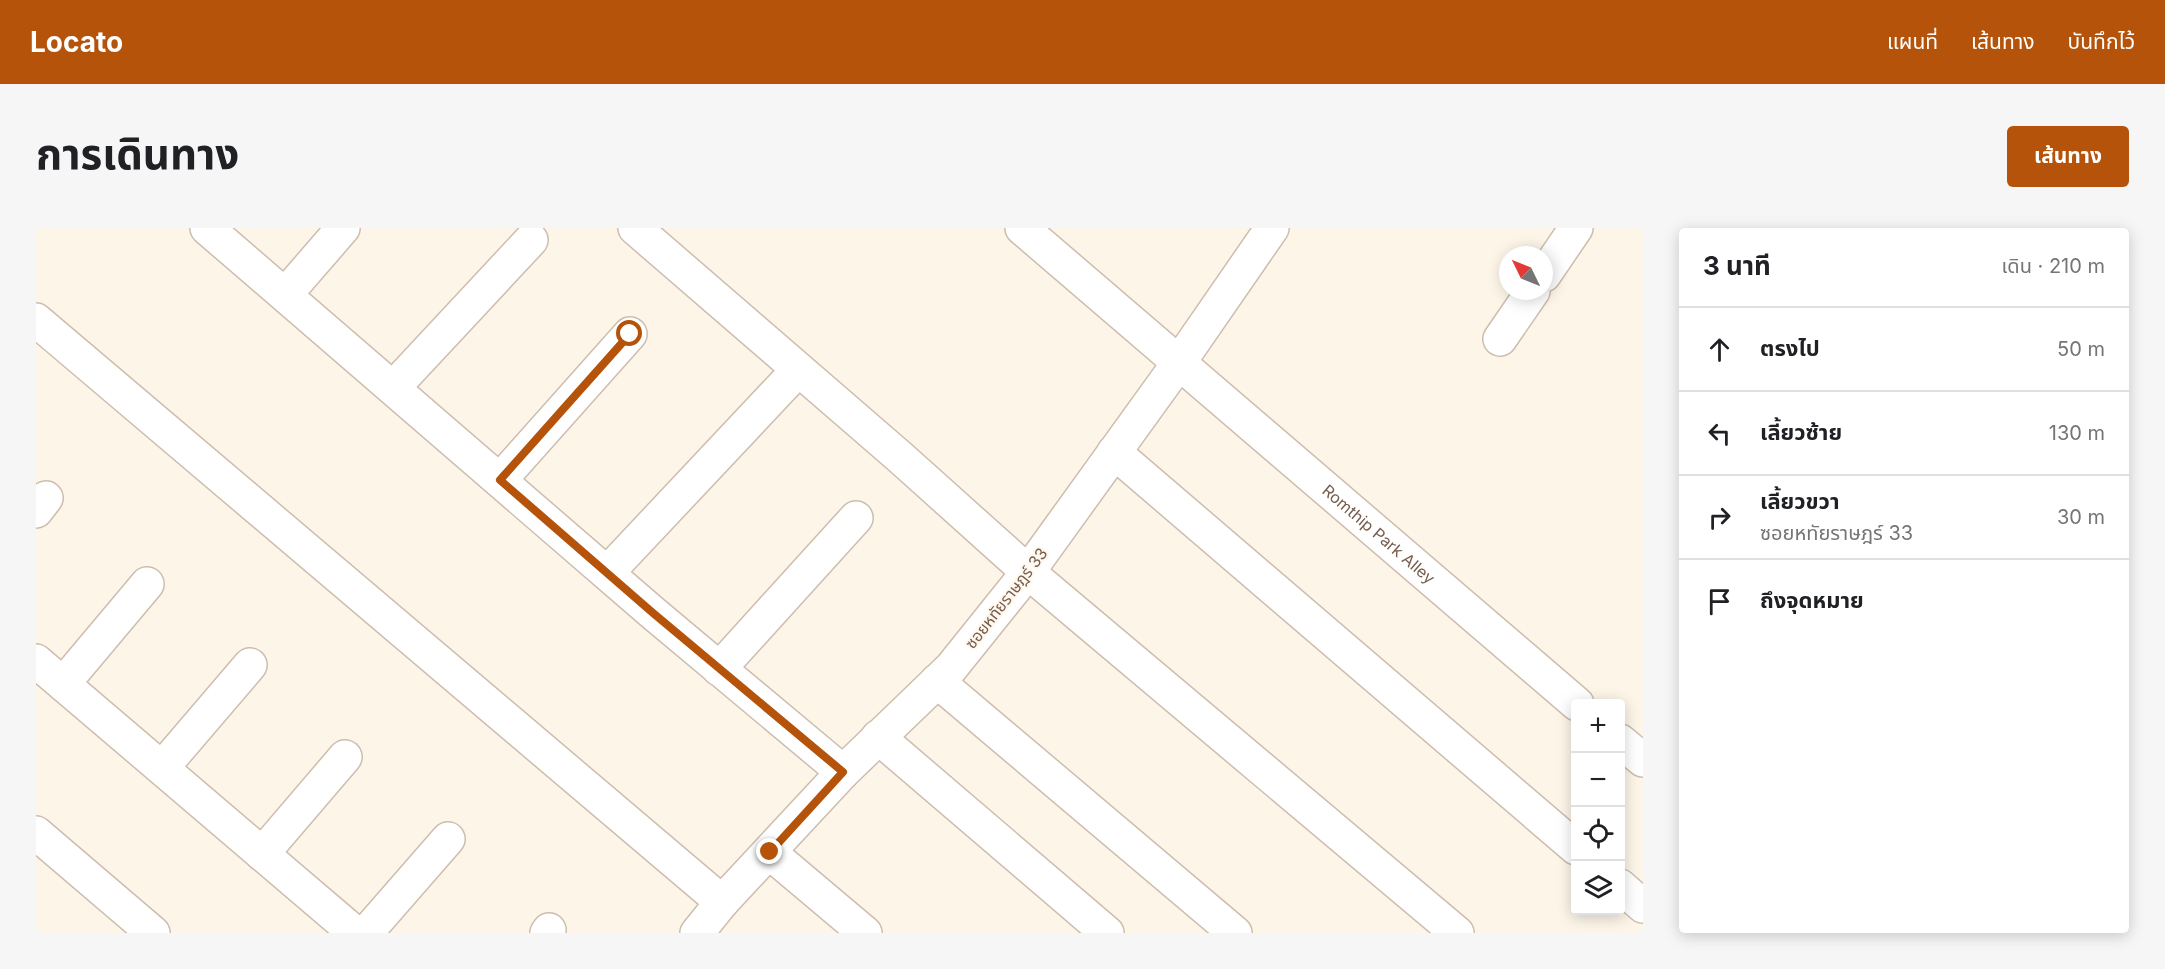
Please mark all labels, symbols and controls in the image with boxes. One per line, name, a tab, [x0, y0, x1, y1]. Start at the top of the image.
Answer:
text: Locato	[30, 25, 123, 59]
text: แผนที่	[1887, 29, 1938, 54]
text: เส้นทาง	[1971, 29, 2035, 54]
text: บันทึกไว้	[2068, 29, 2135, 54]
button: เส้นทาง	[2007, 126, 2129, 187]
text: การเดินทาง	[36, 128, 239, 179]
north arrow	[1499, 246, 1553, 300]
text: 3 นาที	[1703, 250, 1771, 281]
text: เดิน · 210 m	[2002, 254, 2105, 278]
route start	[616, 320, 642, 346]
icon: ahead	[1703, 333, 1736, 366]
text: ตรงไป	[1760, 335, 1820, 361]
text: 50 m	[2057, 337, 2105, 361]
icon: left	[1703, 417, 1736, 450]
text: เลี้ยวซ้าย	[1760, 419, 1842, 445]
text: 130 m	[2049, 421, 2105, 445]
street label: Romthip Park Alley	[1318, 480, 1439, 588]
text: เลี้ยวขวา	[1760, 488, 1840, 514]
icon: right	[1703, 501, 1736, 534]
text: 30 m	[2057, 505, 2105, 529]
text: ซอยหทัยราษฎร์ 33	[1760, 521, 1913, 545]
street label: ซอยหทัยราษฎร์ 33	[960, 544, 1052, 652]
icon: arrive	[1703, 585, 1736, 618]
text: ถึงจุดหมาย	[1760, 587, 1864, 613]
map controls	[1571, 699, 1625, 915]
button: +	[1571, 699, 1625, 753]
button: −	[1571, 753, 1625, 807]
button: locate	[1571, 807, 1625, 861]
route end	[756, 838, 782, 864]
button: layers	[1571, 861, 1625, 915]

